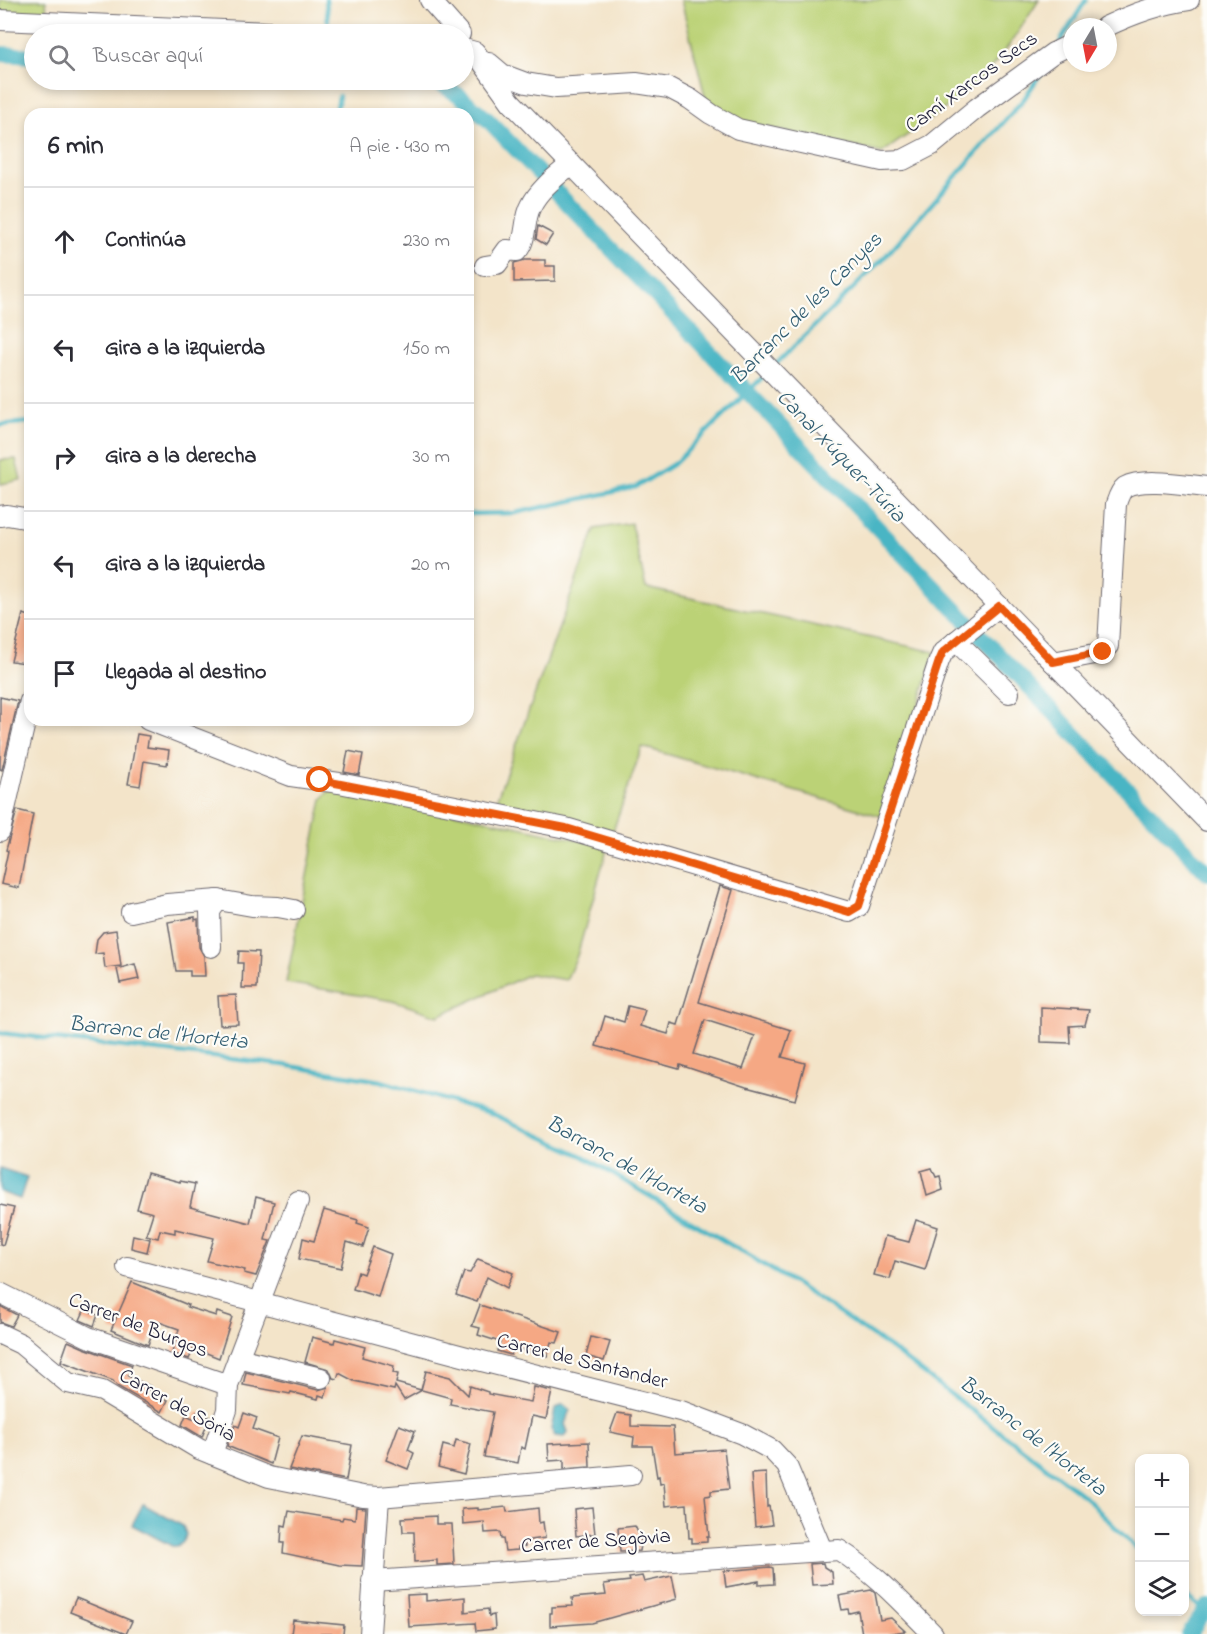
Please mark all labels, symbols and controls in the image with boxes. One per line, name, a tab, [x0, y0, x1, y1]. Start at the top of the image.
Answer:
north arrow	[1063, 18, 1117, 72]
search box	[24, 24, 474, 90]
street label: Camí Xarcos Secs	[900, 25, 1044, 141]
icon: search	[45, 41, 78, 74]
text: Buscar aquí	[93, 41, 203, 73]
text: 6 min	[48, 128, 104, 166]
text: A pie · 430 m	[349, 133, 450, 162]
icon: ahead	[48, 225, 81, 258]
text: Continúa	[105, 225, 186, 257]
water label: Barranc de les Canyes	[723, 225, 891, 393]
text: 230 m	[403, 227, 450, 256]
icon: left	[48, 333, 81, 366]
text: Gira a la izquierda	[105, 333, 265, 365]
text: 150 m	[403, 335, 450, 364]
water label: Canal Xúquer-Túria	[768, 383, 913, 532]
icon: right	[48, 441, 81, 474]
text: Gira a la derecha	[105, 441, 256, 473]
text: 30 m	[413, 443, 450, 472]
icon: left	[48, 549, 81, 582]
text: Gira a la izquierda	[105, 549, 265, 581]
text: 20 m	[411, 551, 450, 580]
route end	[1089, 638, 1115, 664]
icon: arrive	[48, 657, 81, 690]
text: Llegada al destino	[105, 657, 266, 689]
route start	[306, 766, 332, 792]
water label: Barranc de l'Horteta	[67, 1009, 250, 1059]
water label: Barranc de l'Horteta	[540, 1108, 713, 1224]
street label: Carrer de Burgos	[63, 1286, 212, 1368]
street label: Carrer de Santander	[493, 1326, 671, 1398]
street label: Carrer de Sòria	[113, 1361, 241, 1451]
water label: Barranc de l'Horteta	[951, 1369, 1113, 1506]
map controls	[1135, 1454, 1189, 1616]
button: +	[1135, 1454, 1189, 1508]
button: −	[1135, 1508, 1189, 1562]
street label: Carrer de Segòvia	[520, 1522, 672, 1564]
button: layers	[1135, 1562, 1189, 1616]

